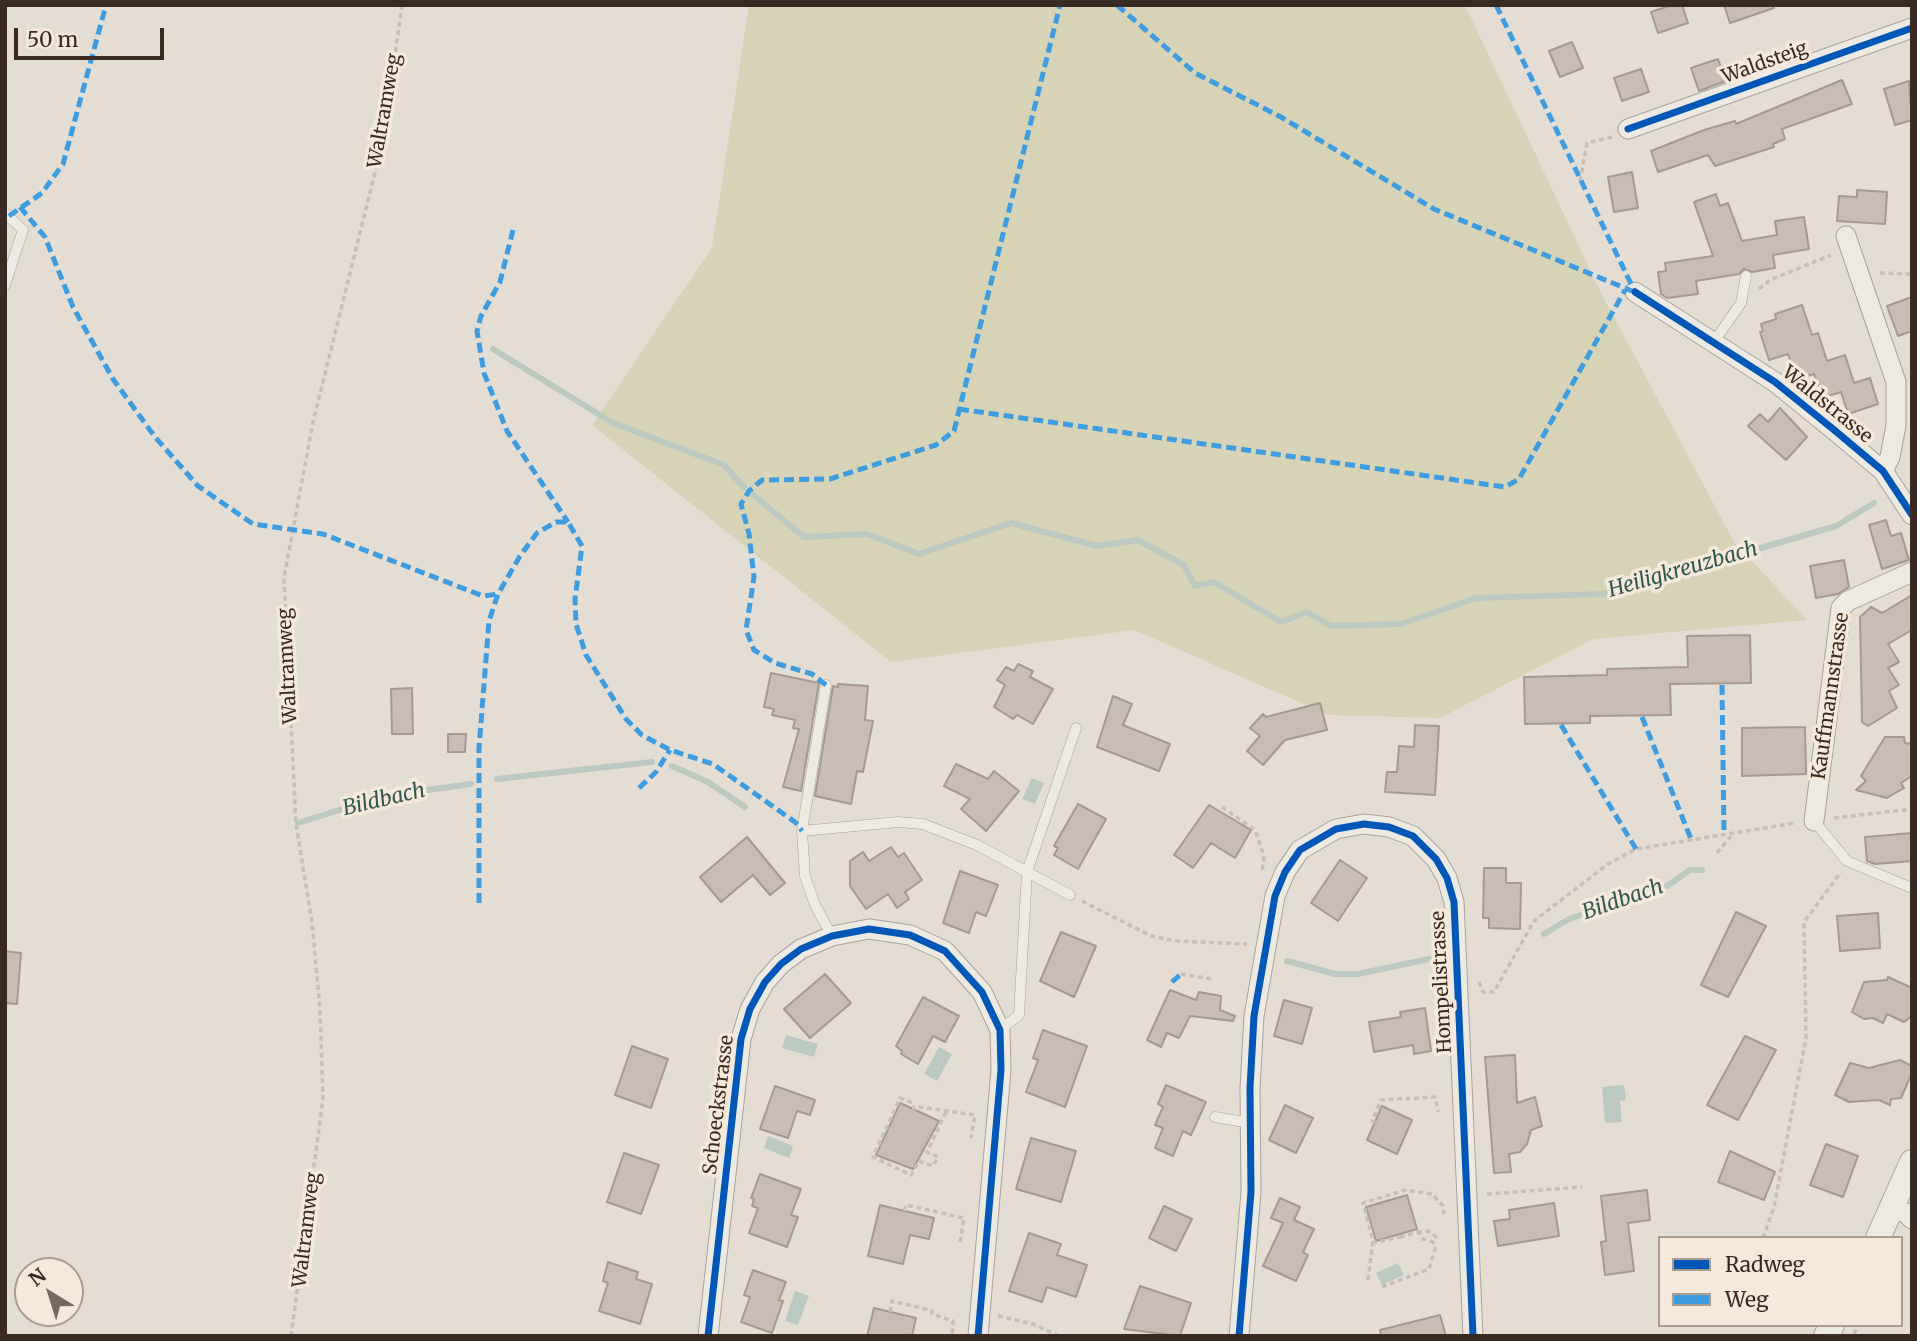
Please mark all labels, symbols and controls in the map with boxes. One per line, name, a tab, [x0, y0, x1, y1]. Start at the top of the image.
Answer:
scale bar	[18, 14, 168, 58]
text: 50 m	[27, 26, 78, 53]
street label: Waldsteig	[1719, 37, 1811, 89]
street label: Waltramweg	[364, 52, 406, 170]
street label: Waldstrasse	[1777, 362, 1877, 448]
water label: Heiligkreuzbach	[1605, 537, 1761, 603]
street label: Waltramweg	[274, 607, 302, 725]
street label: Kauffmannstrasse	[1808, 611, 1854, 781]
water label: Bildbach	[340, 778, 428, 822]
water label: Bildbach	[1579, 874, 1667, 926]
street label: Hompelistrasse	[1427, 910, 1457, 1054]
street label: Schoeckstrasse	[699, 1034, 739, 1176]
street label: Waltramweg	[289, 1171, 325, 1289]
legend	[1658, 1236, 1903, 1327]
text: Radweg	[1725, 1251, 1805, 1278]
north arrow	[14, 1257, 84, 1327]
text: N	[24, 1263, 51, 1291]
text: Weg	[1725, 1286, 1769, 1313]

